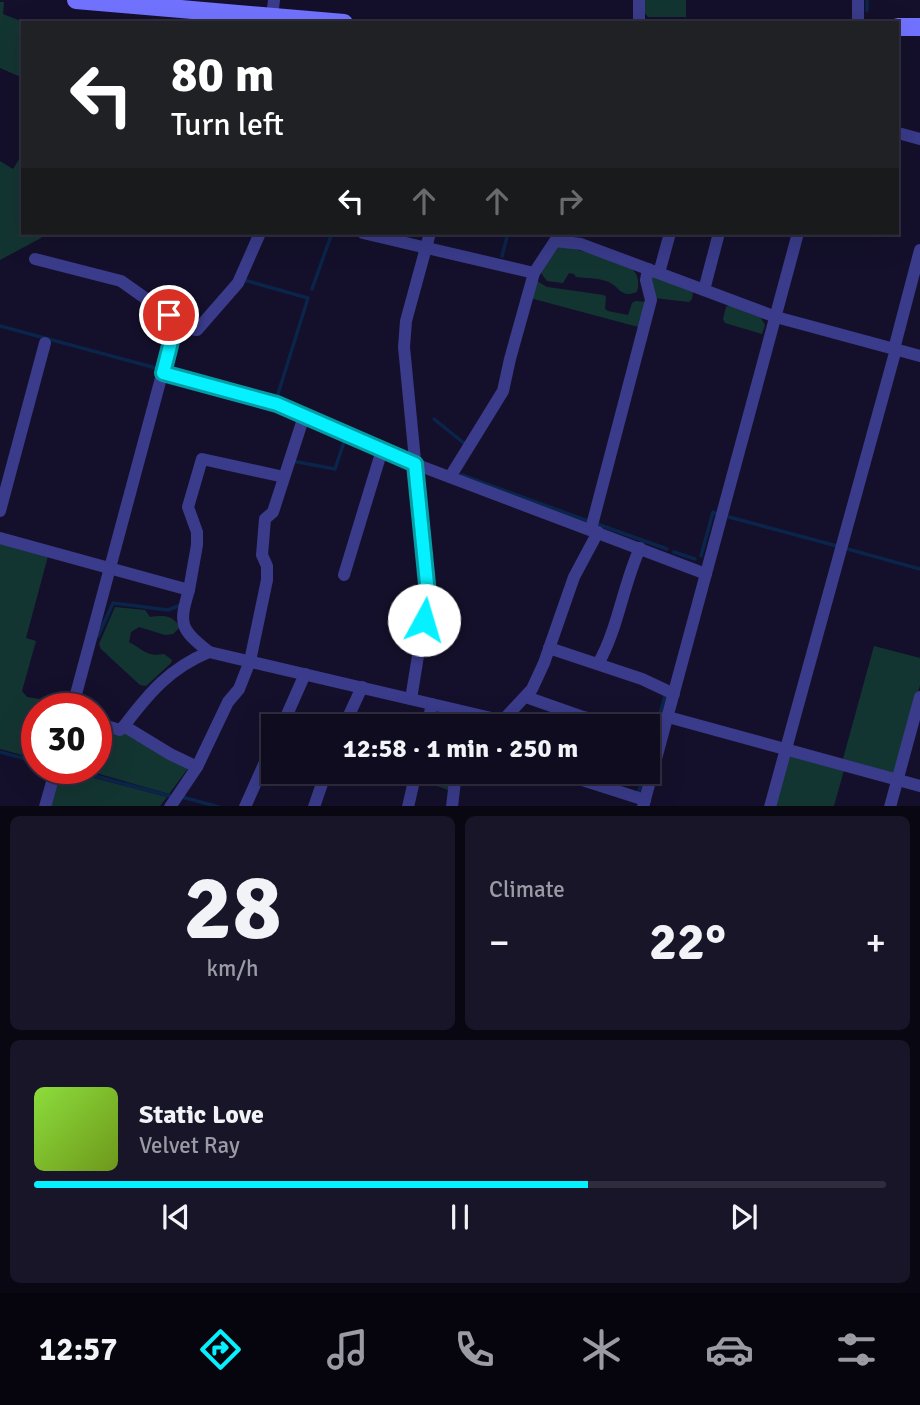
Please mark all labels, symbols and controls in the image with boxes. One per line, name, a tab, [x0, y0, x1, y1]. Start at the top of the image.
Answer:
text: 80 m	[171, 45, 274, 105]
icon: left	[56, 49, 147, 140]
text: Turn left	[171, 105, 284, 144]
icon: left	[332, 182, 370, 220]
icon: ahead	[405, 182, 443, 220]
icon: ahead	[478, 182, 516, 220]
icon: right	[551, 182, 589, 220]
pin	[139, 285, 199, 345]
icon: arrive	[150, 296, 188, 334]
position arrow	[387, 583, 461, 657]
speed limit sign: 30	[21, 693, 112, 784]
text: 12:58 · 1 min · 250 m	[343, 733, 578, 765]
text: 28	[183, 852, 282, 965]
text: Climate	[489, 875, 565, 904]
text: 22°	[649, 910, 726, 974]
text: −	[489, 919, 510, 966]
text: +	[865, 919, 886, 966]
text: km/h	[206, 954, 259, 983]
text: Static Love	[139, 1099, 264, 1131]
text: Velvet Ray	[139, 1131, 240, 1160]
icon: previous	[157, 1198, 195, 1236]
icon: pause	[441, 1198, 479, 1236]
icon: next	[725, 1198, 763, 1236]
icon: directions	[196, 1325, 245, 1374]
icon: music	[323, 1325, 372, 1374]
icon: phone	[450, 1325, 499, 1374]
icon: climate	[577, 1325, 626, 1374]
icon: car	[705, 1325, 754, 1374]
icon: filters	[832, 1325, 881, 1374]
text: 12:57	[39, 1330, 118, 1369]

